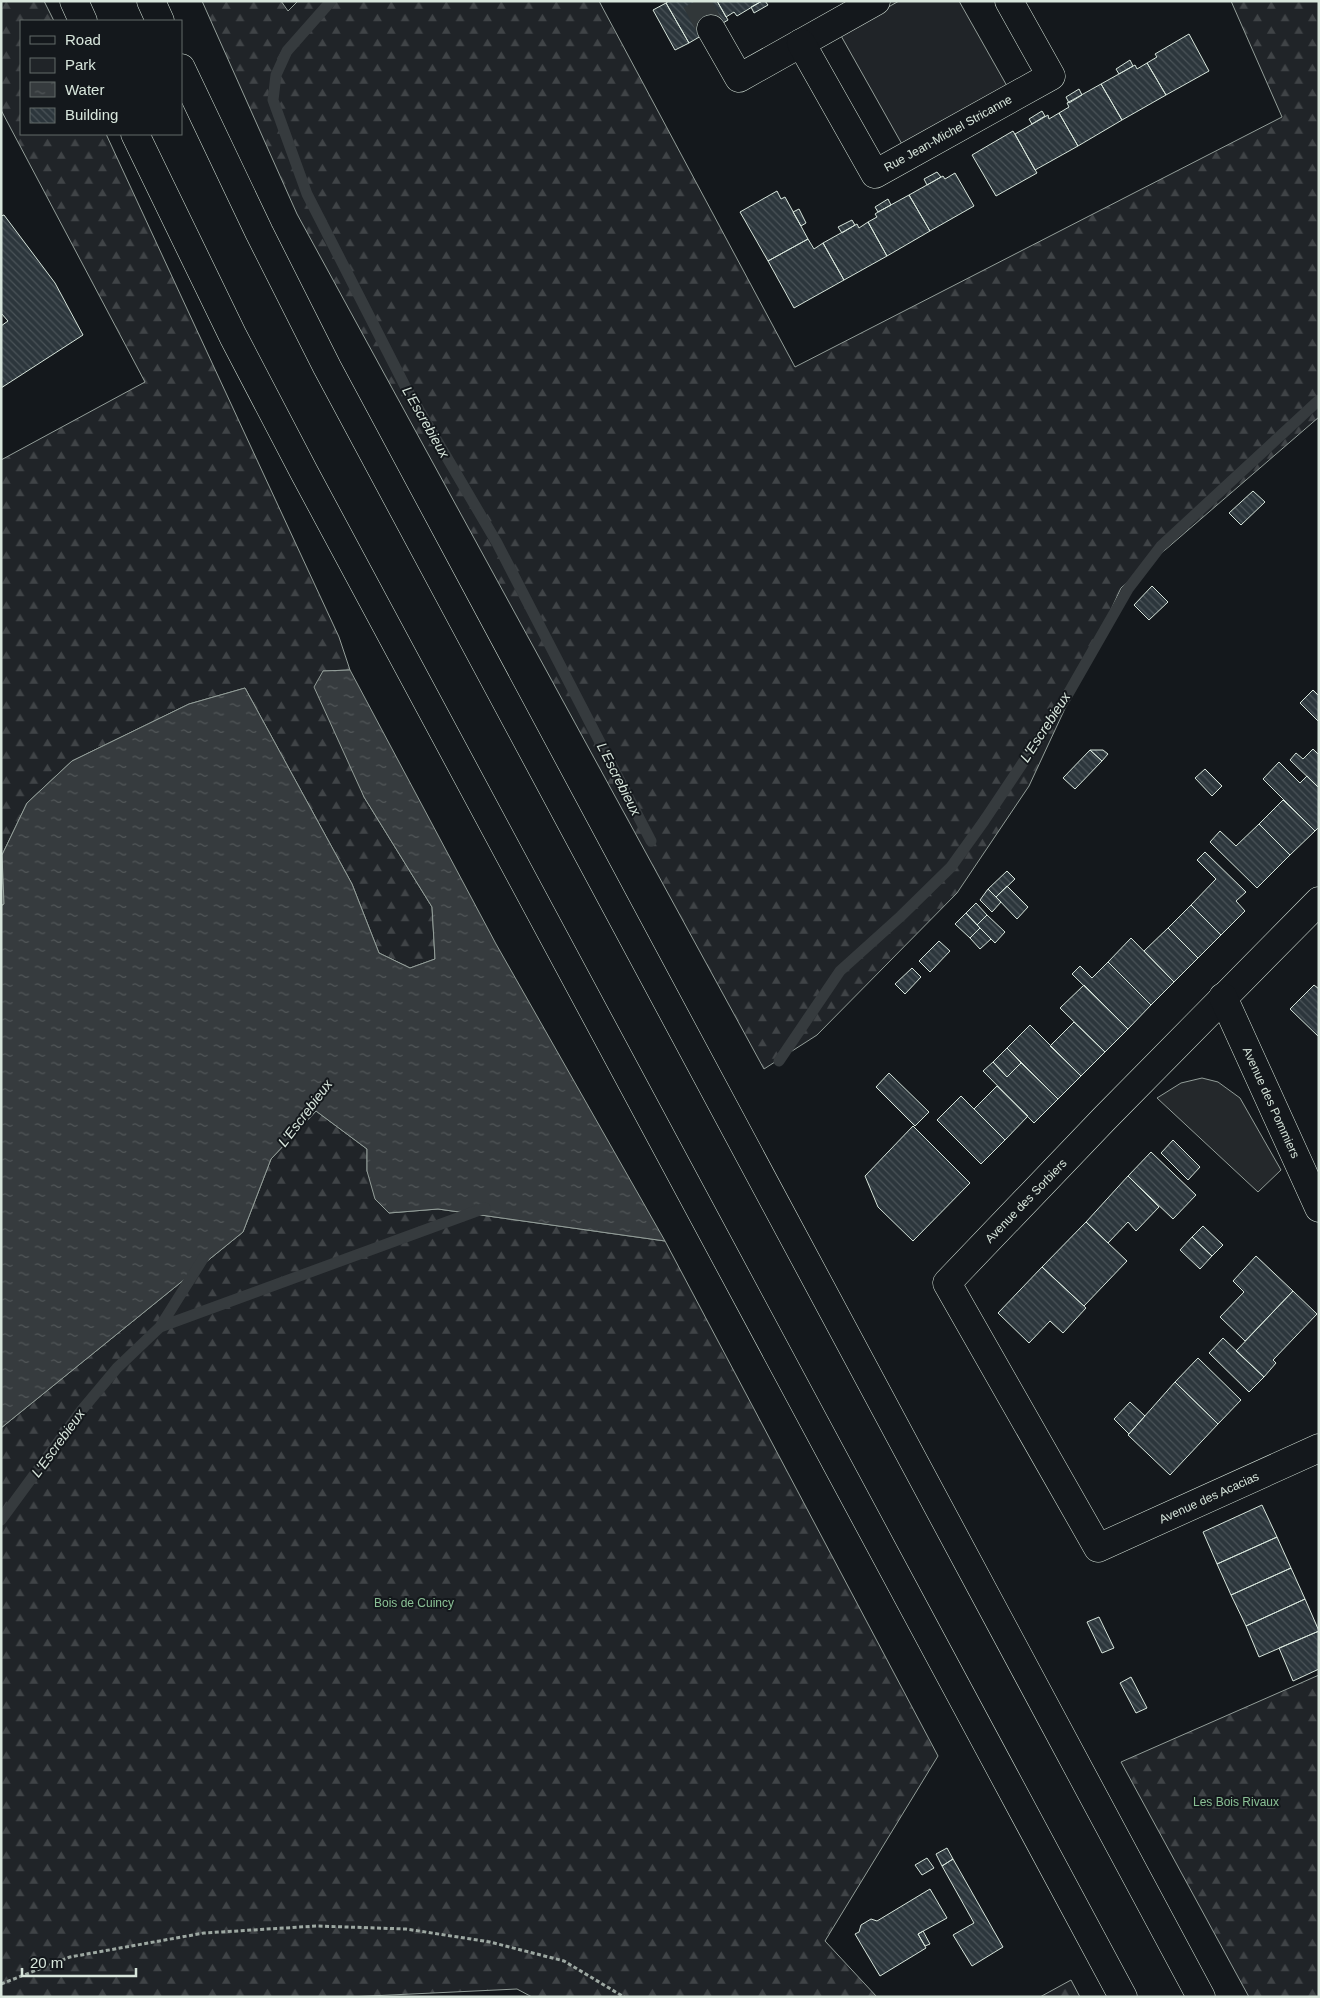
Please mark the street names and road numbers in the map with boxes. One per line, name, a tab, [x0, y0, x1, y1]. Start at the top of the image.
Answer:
street label: Rue Jean-Michel Stricanne	[882, 92, 1015, 175]
street label: Avenue des Pommiers	[1240, 1045, 1302, 1160]
street label: Avenue des Sorbiers	[982, 1156, 1070, 1246]
street label: Avenue des Acacias	[1157, 1469, 1261, 1526]

